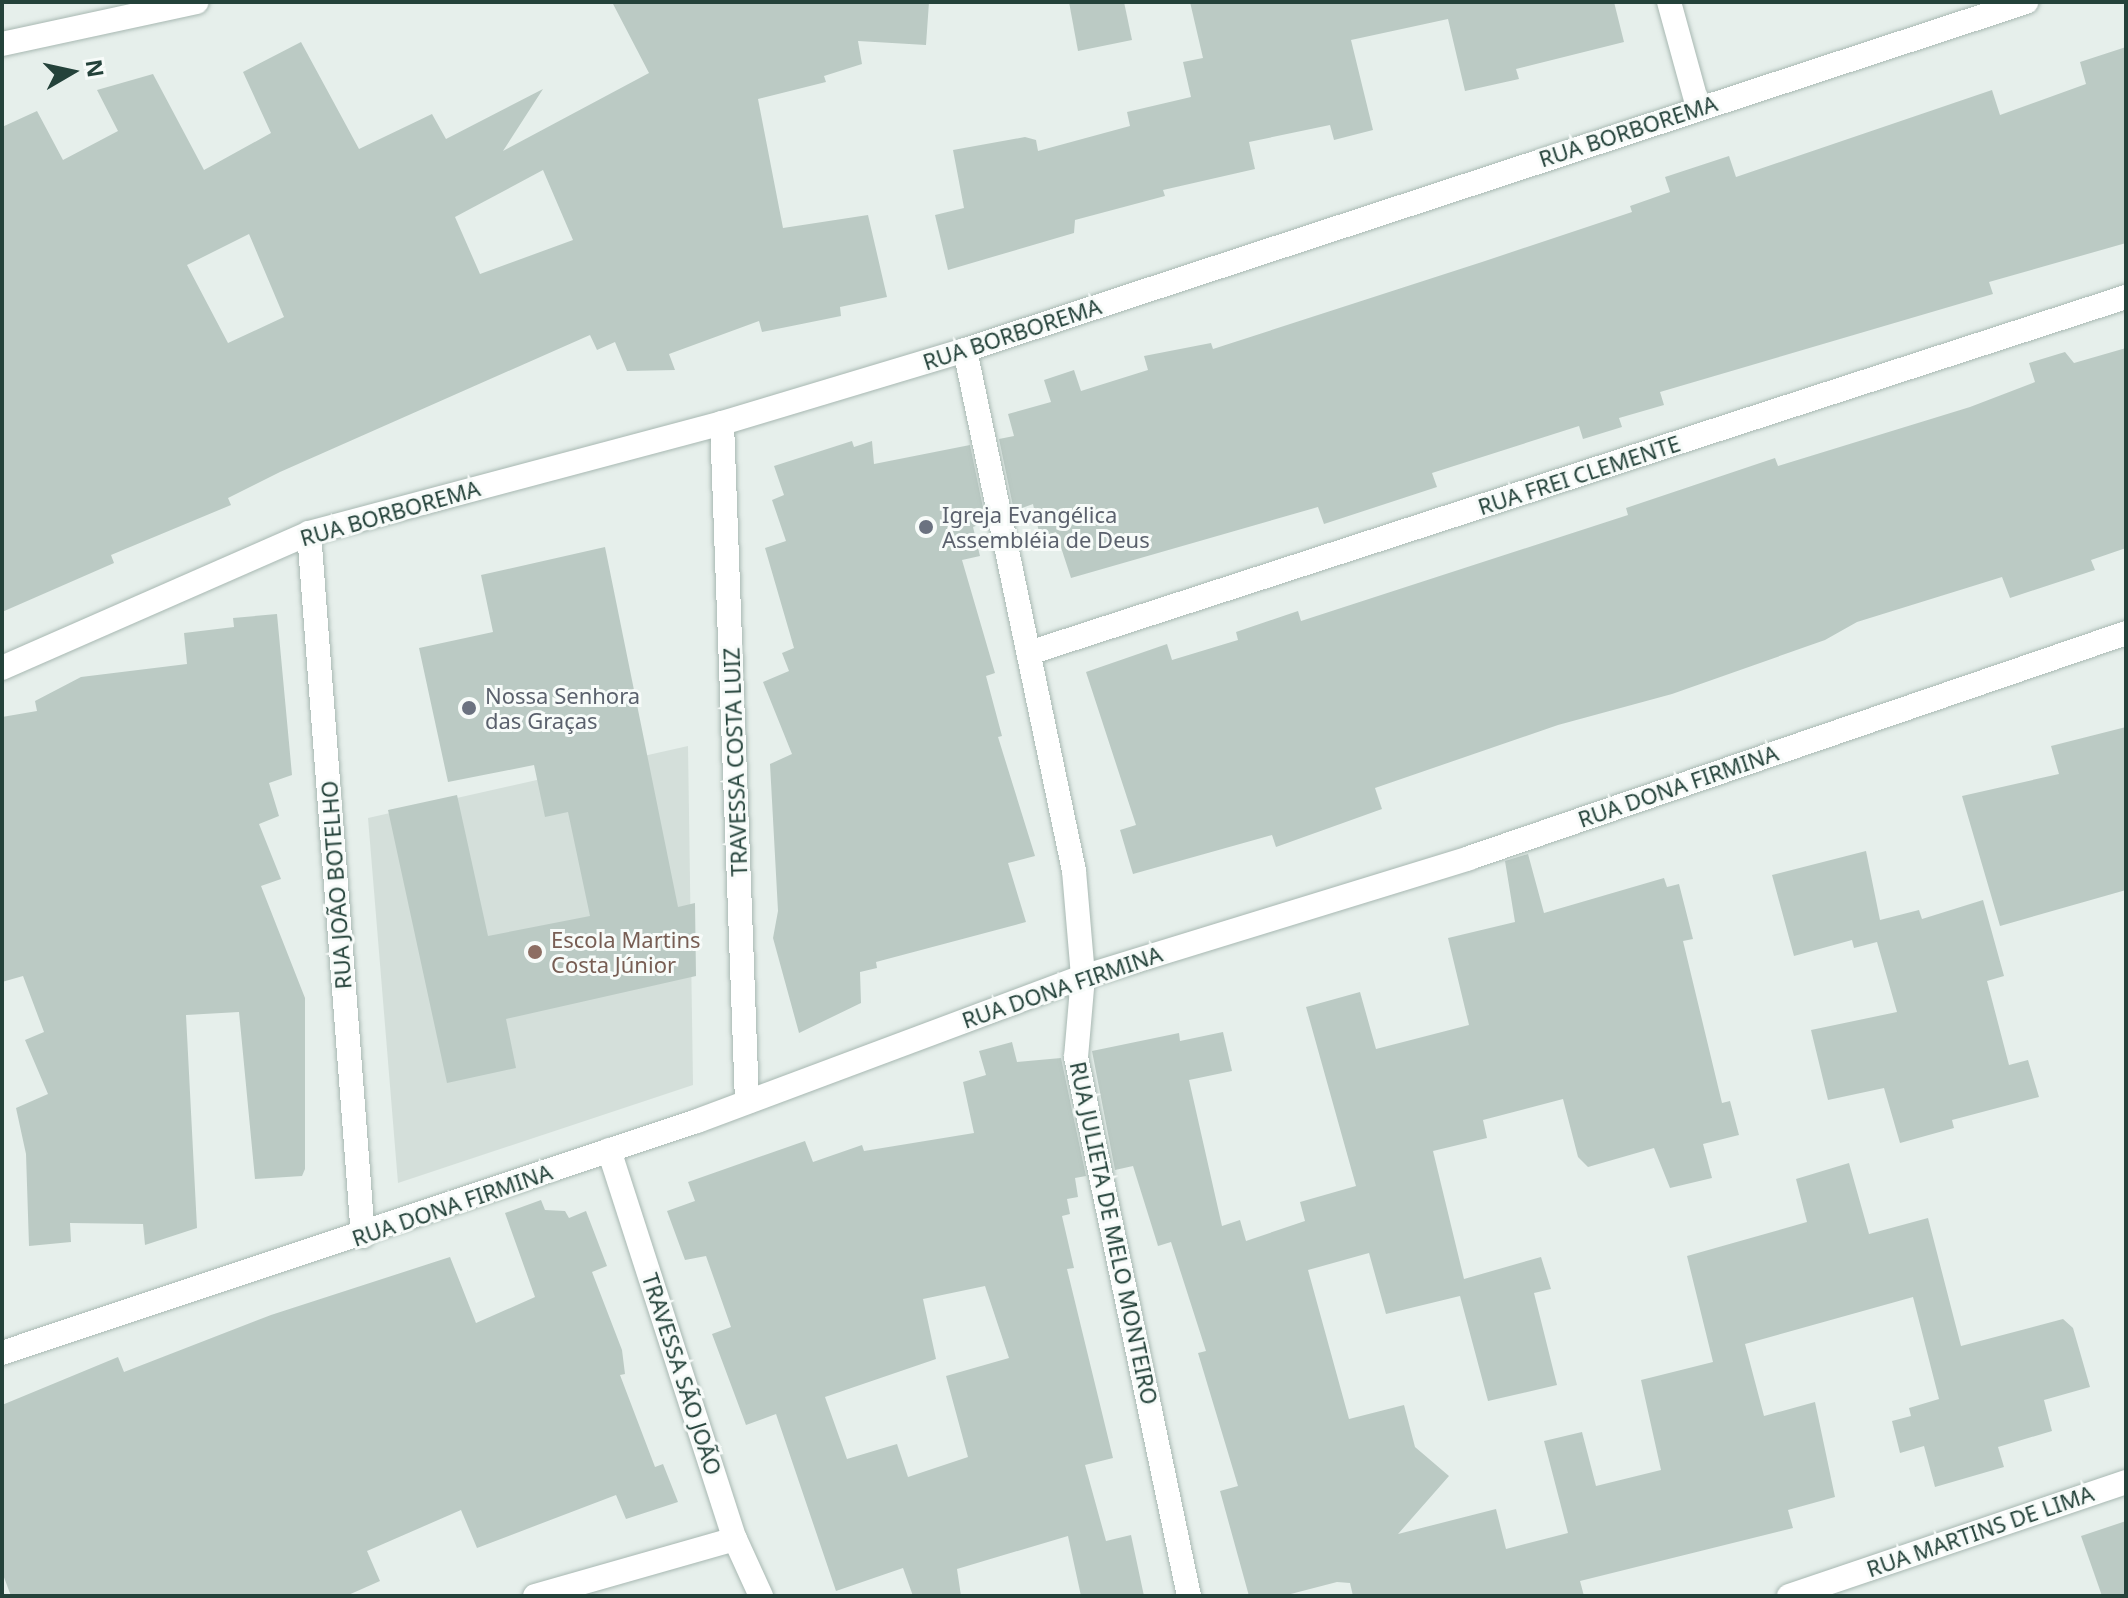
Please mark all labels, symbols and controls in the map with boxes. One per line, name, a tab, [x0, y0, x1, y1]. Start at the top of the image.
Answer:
north arrow	[32, 32, 112, 112]
text: N	[79, 57, 112, 79]
street label: RUA BORBOREMA	[1536, 90, 1720, 172]
street label: RUA BORBOREMA	[920, 293, 1104, 375]
street label: RUA FREI CLEMENTE	[1475, 430, 1683, 520]
street label: RUA BORBOREMA	[297, 475, 483, 551]
place label: Igreja Evangélica Assembléia de Deus	[942, 501, 1150, 552]
marker: Igreja Evangélica Assembléia de Deus	[917, 518, 935, 536]
street label: TRAVESSA COSTA LUIZ	[718, 647, 752, 877]
place label: Nossa Senhora das Graças	[485, 682, 640, 734]
marker: Nossa Senhora das Graças	[460, 699, 478, 717]
street label: RUA DONA FIRMINA	[1575, 739, 1781, 833]
street label: RUA JOÃO BOTELHO	[316, 780, 356, 990]
place label: Escola Martins Costa Júnior	[551, 926, 701, 978]
street label: RUA DONA FIRMINA	[959, 940, 1165, 1034]
marker: Escola Martins Costa Júnior	[526, 943, 544, 961]
street label: RUA JULIETA DE MELO MONTEIRO	[1065, 1059, 1163, 1407]
street label: RUA DONA FIRMINA	[349, 1158, 555, 1252]
street label: TRAVESSA SÃO JOÃO	[637, 1270, 727, 1478]
street label: RUA MARTINS DE LIMA	[1863, 1480, 2097, 1582]

